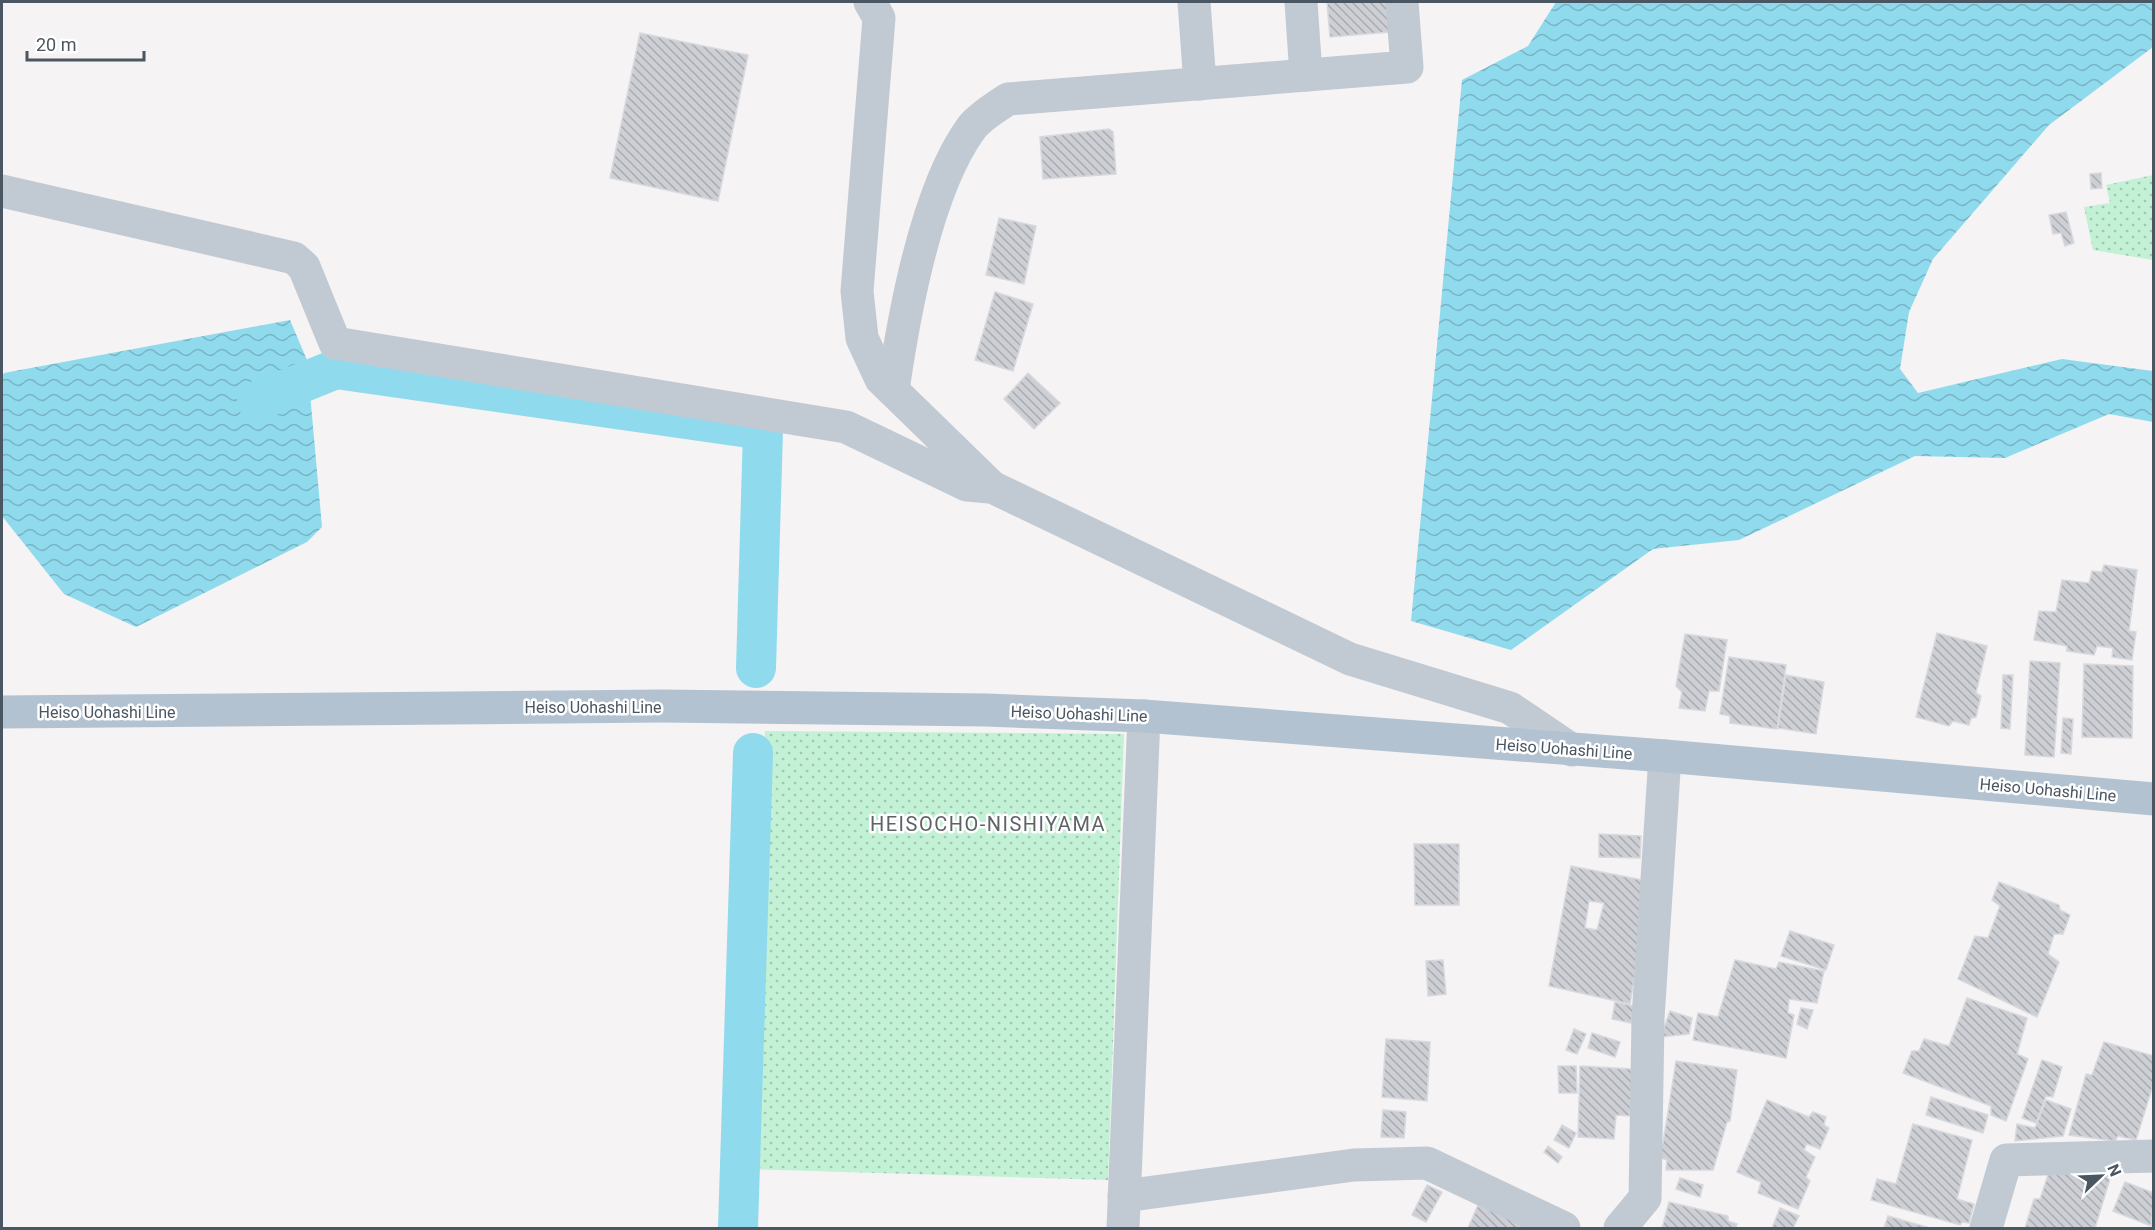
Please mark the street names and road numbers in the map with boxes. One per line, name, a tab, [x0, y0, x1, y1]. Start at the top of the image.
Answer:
street label: Heiso Uohashi Line	[525, 698, 661, 717]
street label: Heiso Uohashi Line	[1010, 702, 1148, 726]
street label: Heiso Uohashi Line	[39, 703, 175, 722]
street label: Heiso Uohashi Line	[1495, 735, 1633, 763]
street label: Heiso Uohashi Line	[1979, 775, 2117, 805]

